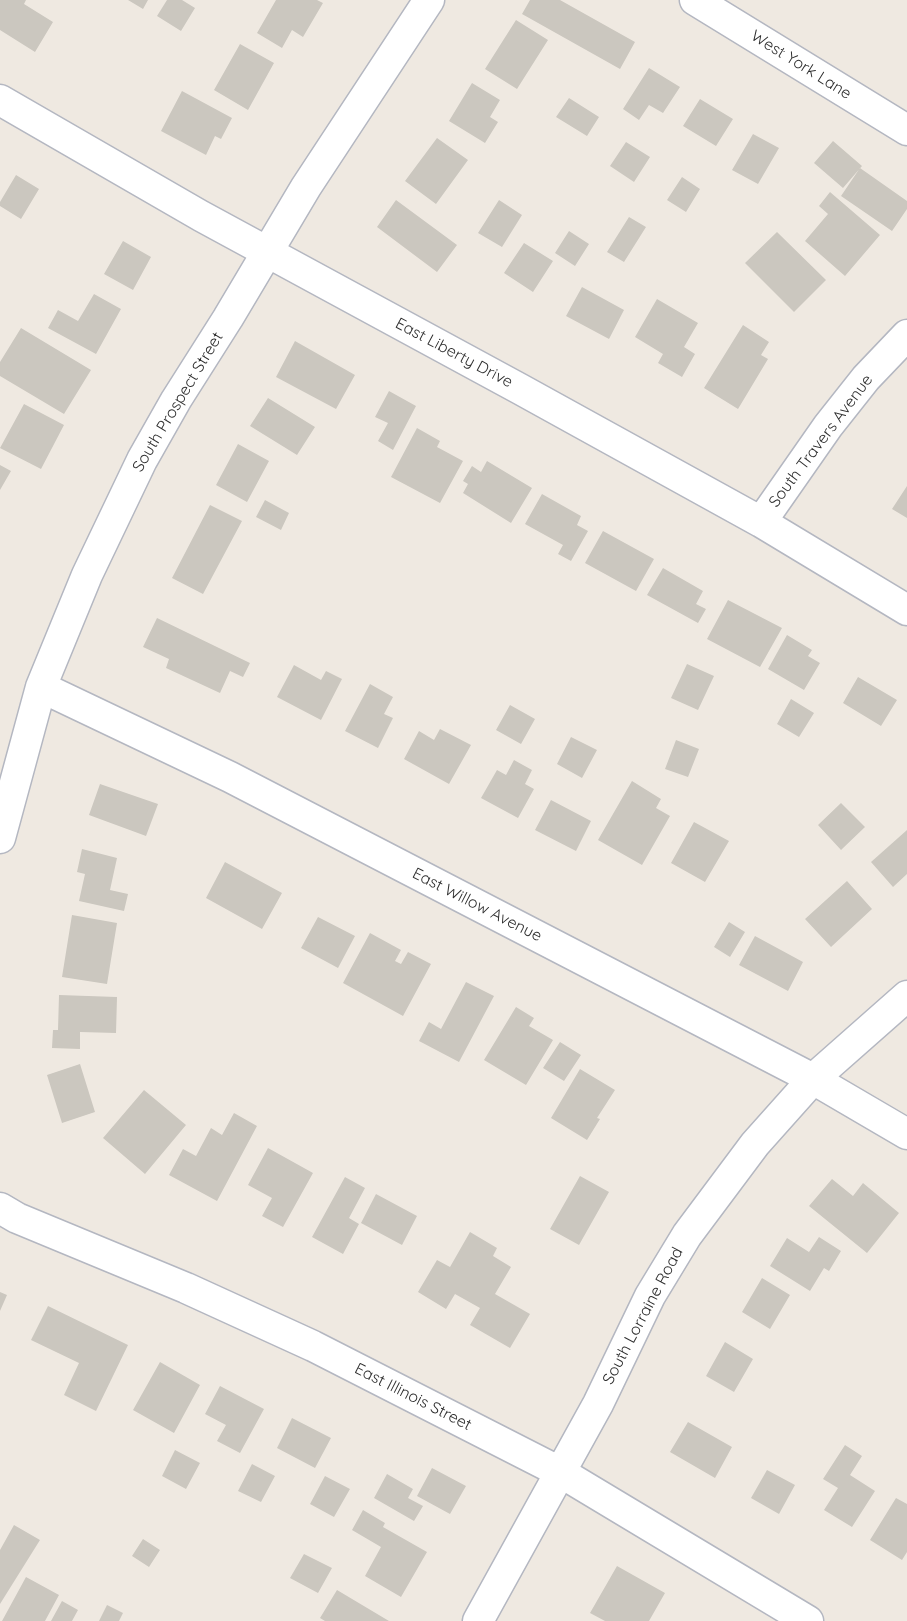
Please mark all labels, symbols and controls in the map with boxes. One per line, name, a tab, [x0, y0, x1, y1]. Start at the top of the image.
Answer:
street label: West York Lane	[747, 26, 855, 104]
street label: East Liberty Drive	[392, 314, 516, 392]
street label: South Prospect Street	[129, 329, 227, 475]
street label: South Travers Avenue	[765, 371, 877, 511]
street label: East Willow Avenue	[409, 864, 545, 946]
street label: South Lorraine Road	[599, 1244, 687, 1388]
street label: East Illinois Street	[351, 1359, 475, 1435]

